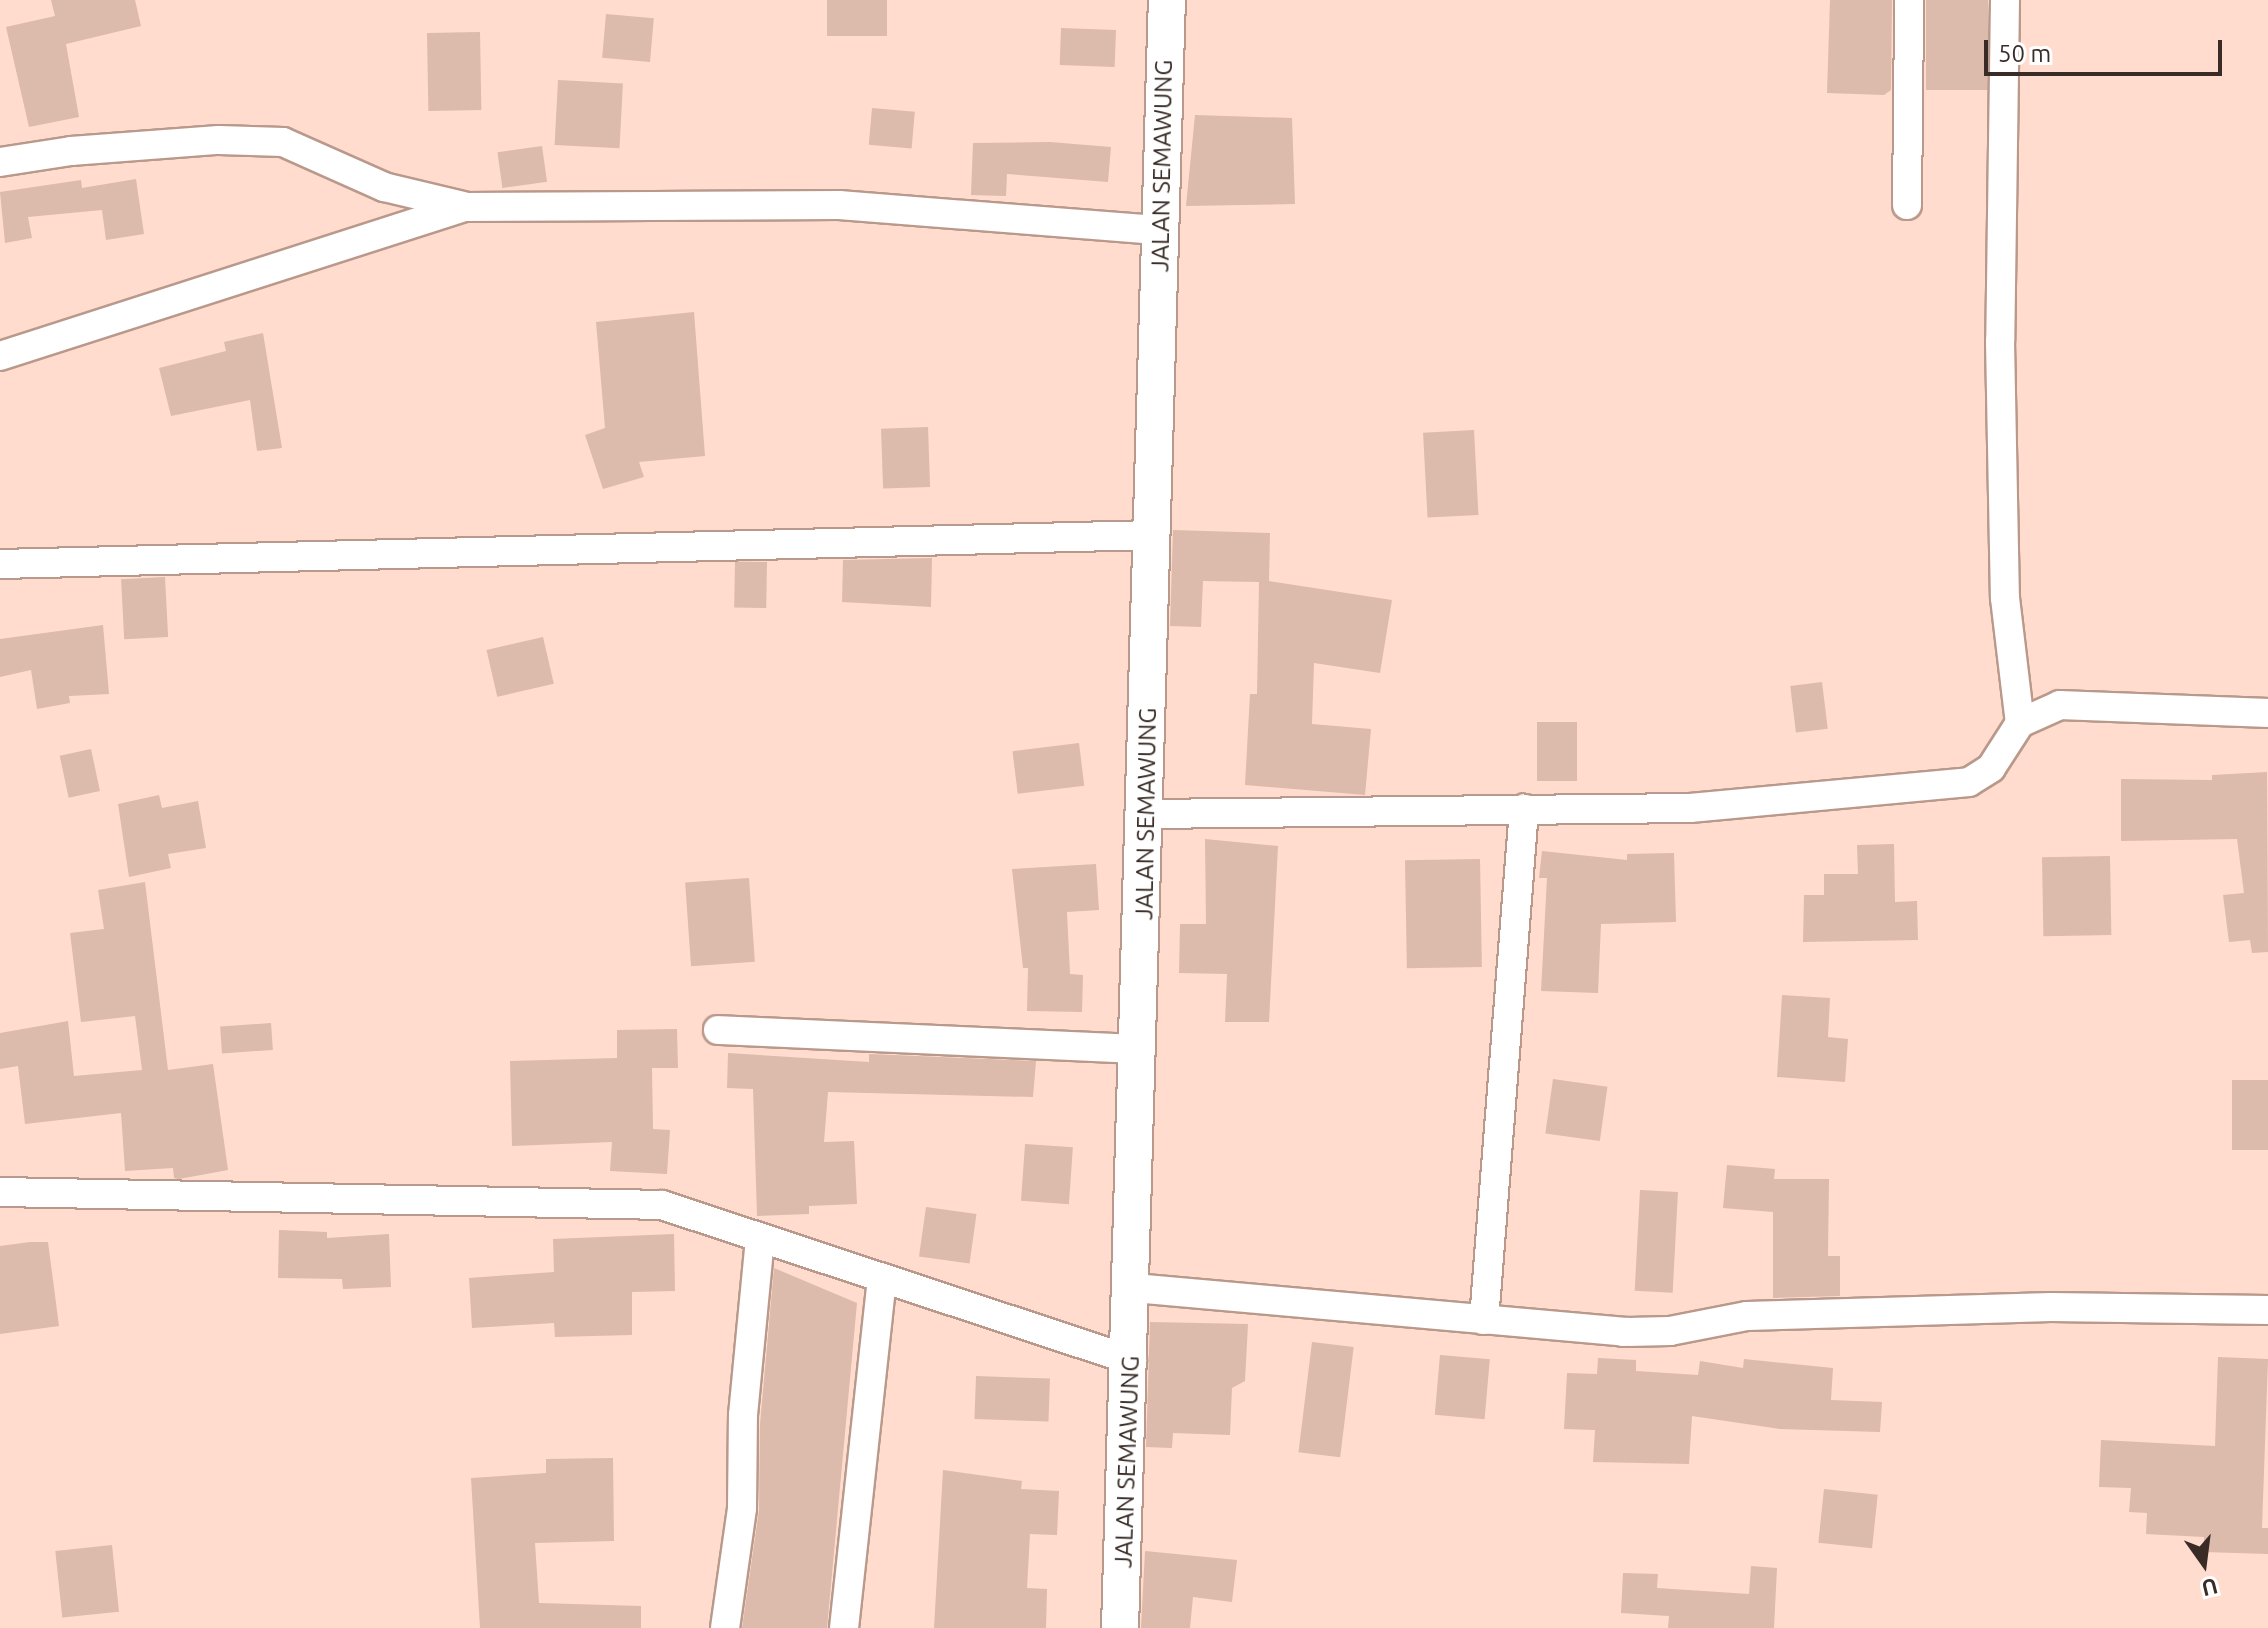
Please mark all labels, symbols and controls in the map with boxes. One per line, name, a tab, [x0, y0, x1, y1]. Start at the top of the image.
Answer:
scale bar	[1988, 24, 2226, 74]
text: 50 m	[1998, 40, 2051, 67]
street label: JALAN SEMAWUNG	[1146, 60, 1178, 272]
street label: JALAN SEMAWUNG	[1130, 708, 1162, 920]
street label: JALAN SEMAWUNG	[1109, 1355, 1145, 1569]
north arrow	[2164, 1524, 2244, 1604]
text: U	[2199, 1574, 2220, 1602]

